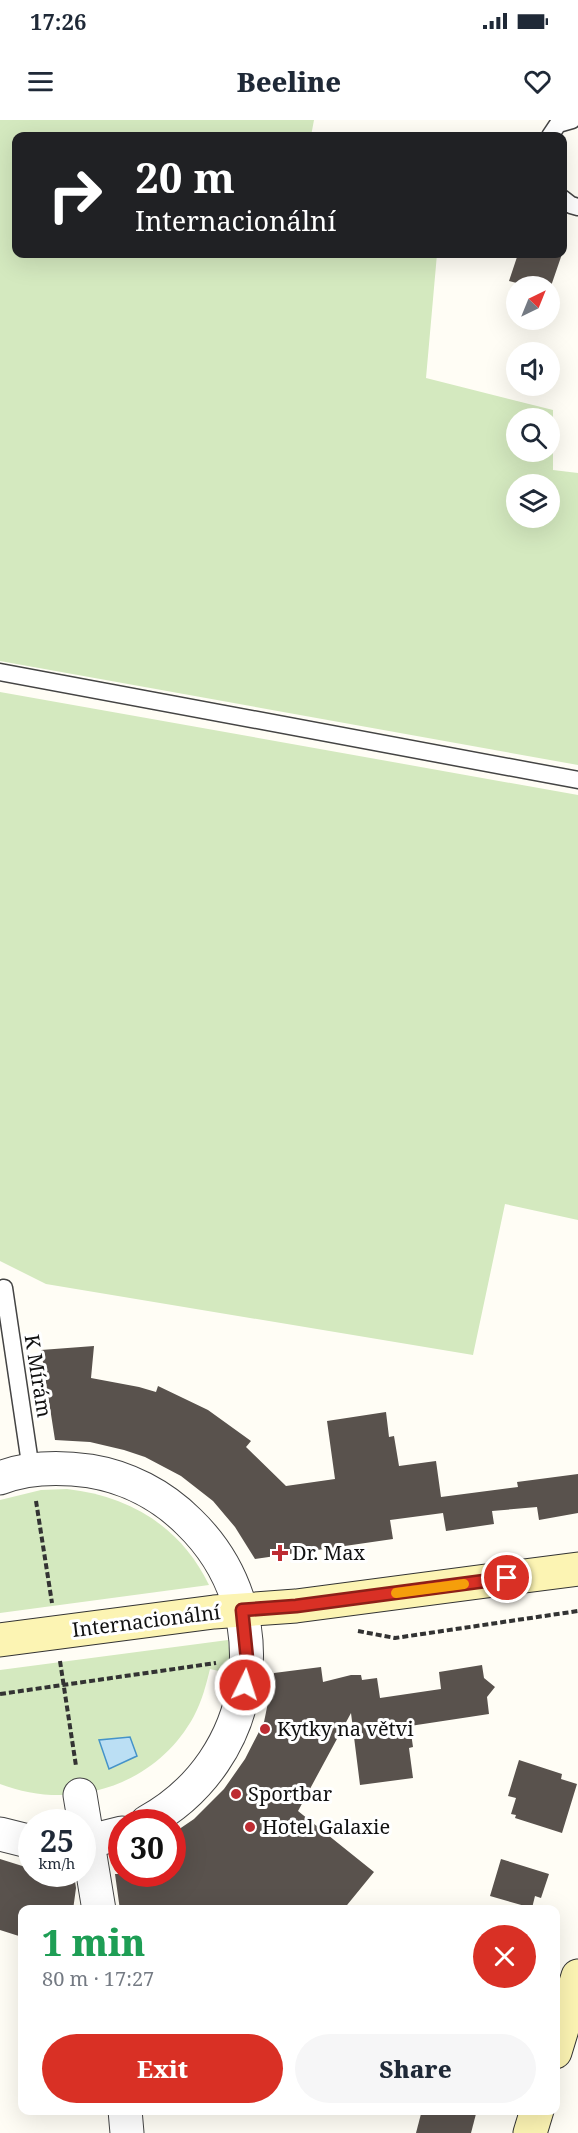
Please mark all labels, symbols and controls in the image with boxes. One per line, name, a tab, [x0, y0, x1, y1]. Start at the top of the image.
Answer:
text: 17:26	[30, 6, 86, 36]
text: Beeline	[237, 63, 341, 100]
icon: menu	[24, 65, 57, 98]
icon: heart	[521, 65, 554, 98]
text: 20 m	[135, 148, 235, 205]
icon: right	[36, 156, 114, 234]
text: Internacionální	[135, 202, 336, 239]
north arrow	[506, 276, 560, 330]
map controls	[506, 276, 560, 528]
button: sound	[506, 342, 560, 396]
button: search	[506, 408, 560, 462]
button: layers	[506, 474, 560, 528]
street label: K Mírám	[19, 1333, 58, 1419]
place label: Dr. Max	[292, 1539, 366, 1566]
marker: Dr. Max	[273, 1546, 287, 1560]
pin	[481, 1552, 532, 1603]
icon: arrive	[490, 1561, 523, 1594]
street label: Internacionální	[70, 1598, 222, 1643]
position arrow	[213, 1653, 277, 1717]
place label: Kytky na větvi	[277, 1715, 414, 1742]
marker: Kytky na větvi	[258, 1722, 272, 1736]
place label: Sportbar	[248, 1780, 333, 1807]
marker: Sportbar	[229, 1787, 243, 1801]
speed limit sign: 30	[108, 1809, 186, 1887]
place label: Hotel Galaxie	[262, 1813, 390, 1840]
text: 25	[40, 1820, 74, 1861]
marker: Hotel Galaxie	[243, 1820, 257, 1834]
text: km/h	[39, 1853, 75, 1873]
text: 1 min	[42, 1918, 145, 1967]
button: close	[473, 1925, 536, 1988]
text: 80 m · 17:27	[42, 1965, 154, 1992]
button: Exit	[42, 2034, 283, 2103]
button: Share	[295, 2034, 536, 2103]

